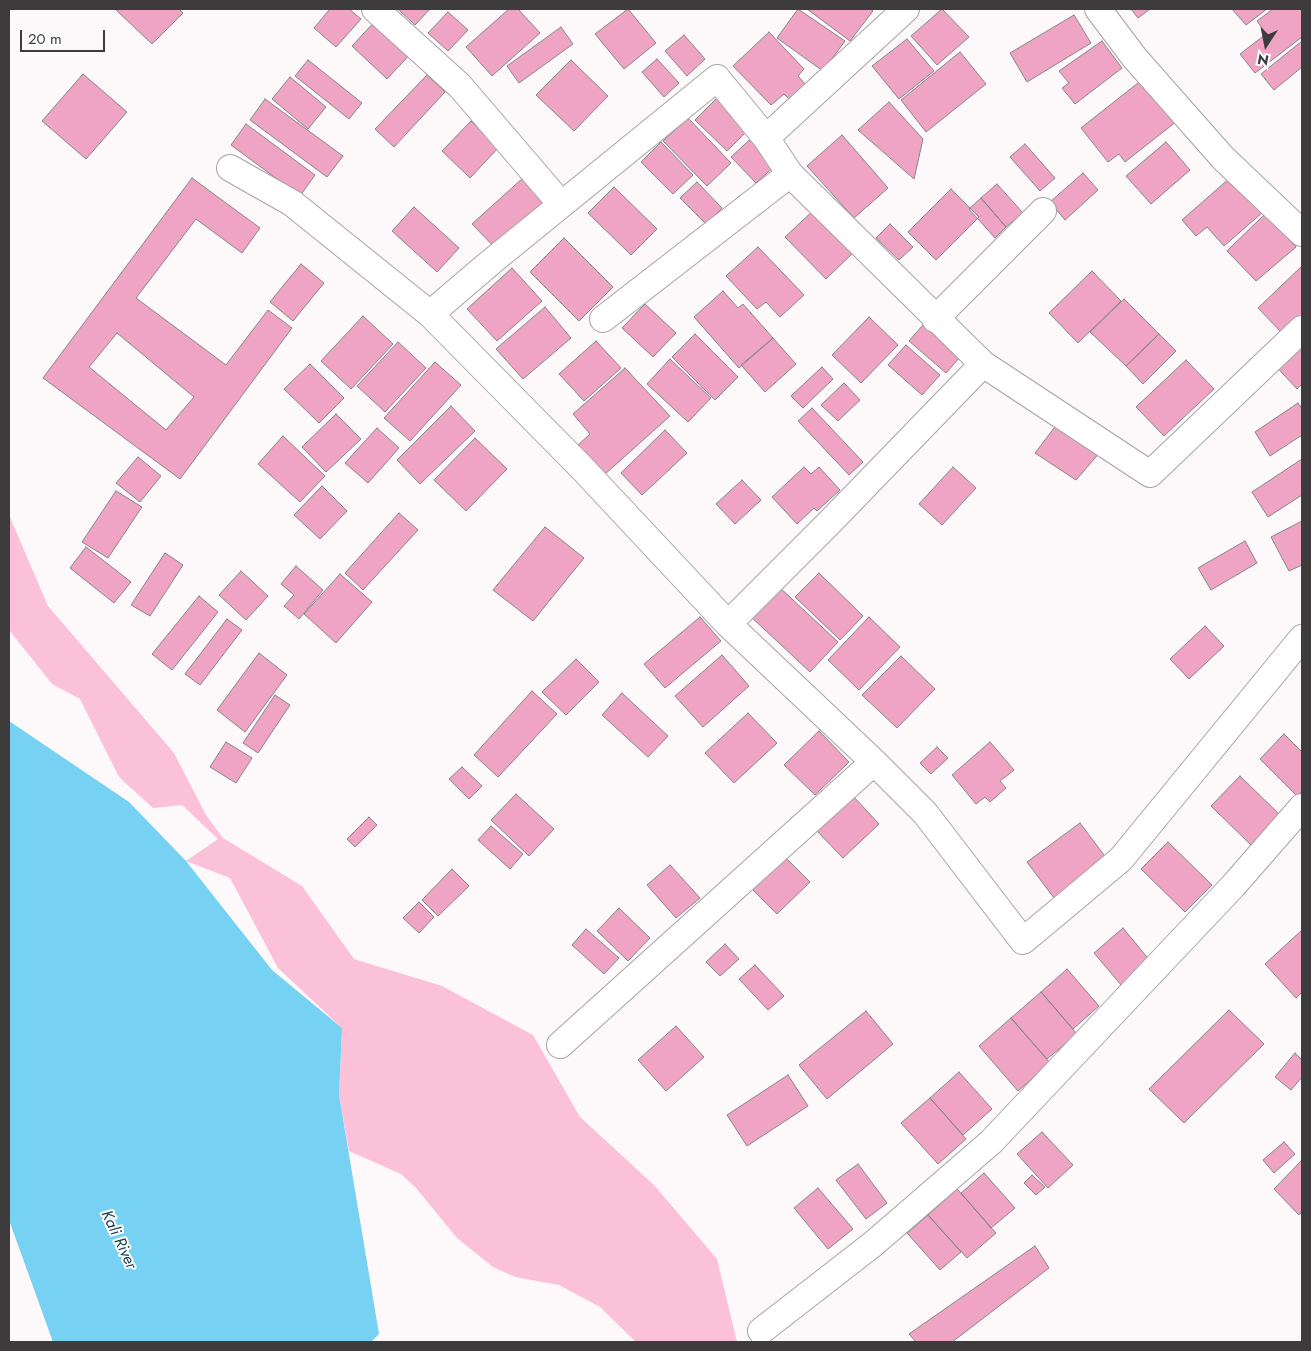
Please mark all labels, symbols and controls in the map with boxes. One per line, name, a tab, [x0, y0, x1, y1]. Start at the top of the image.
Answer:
scale bar	[22, 20, 108, 52]
north arrow	[1241, 20, 1291, 70]
text: 20 m	[28, 28, 62, 50]
text: N	[1256, 49, 1271, 71]
water label: Kali River	[96, 1208, 140, 1272]

